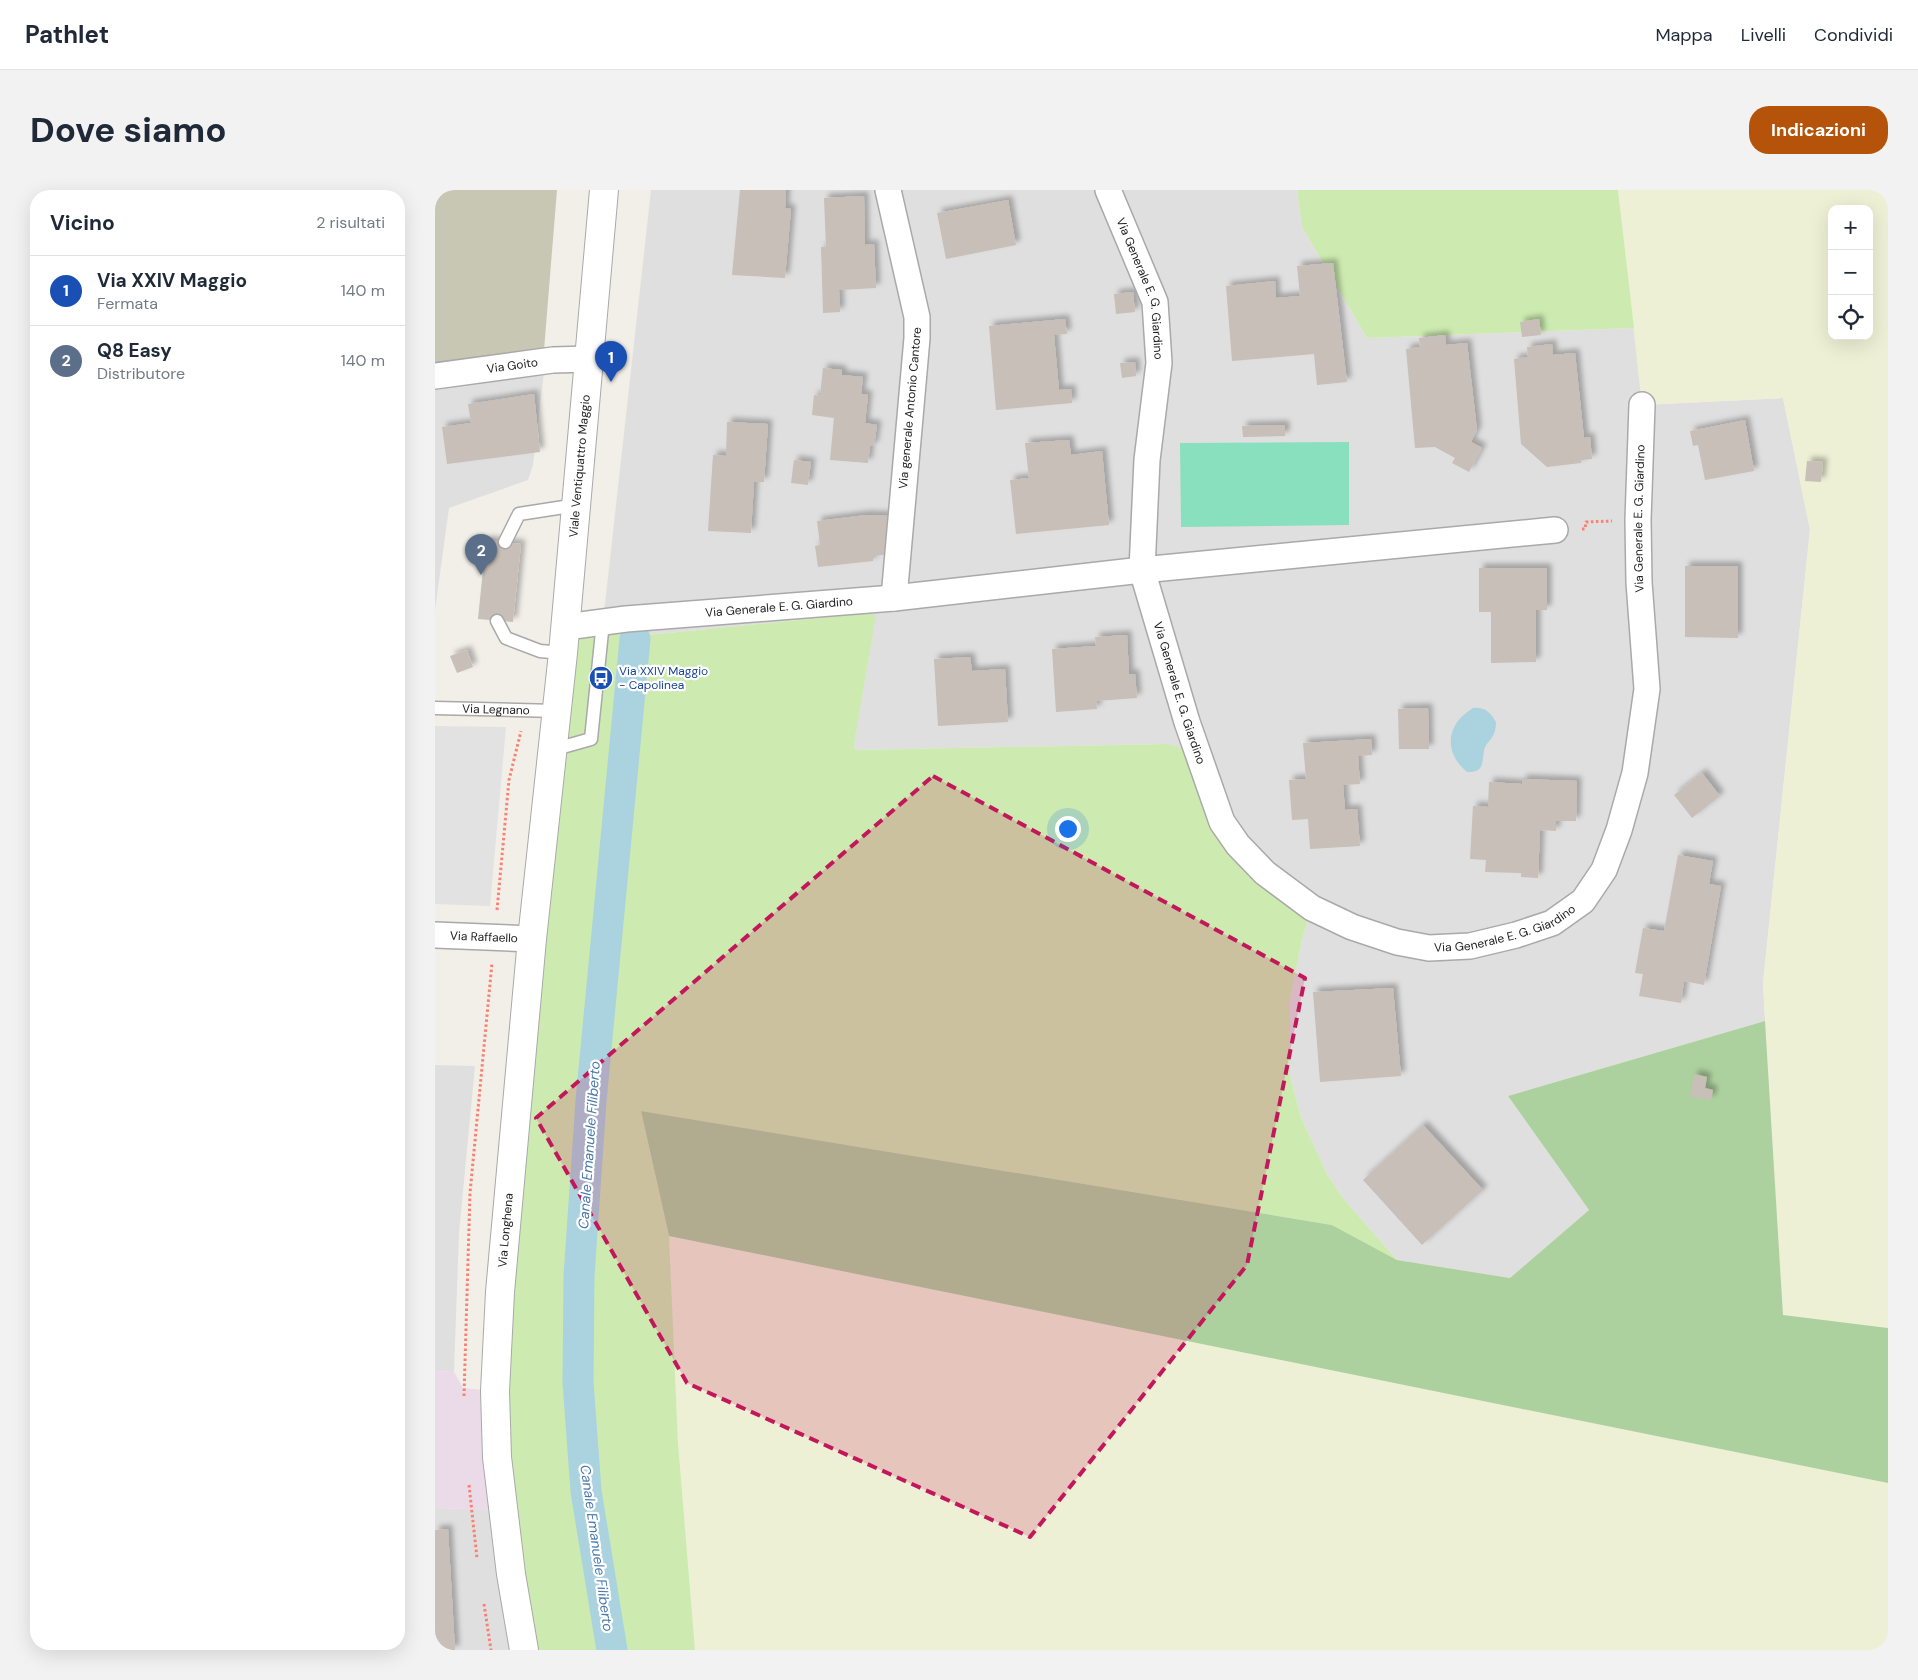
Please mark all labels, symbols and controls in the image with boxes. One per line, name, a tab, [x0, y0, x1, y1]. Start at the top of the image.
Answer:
text: Pathlet	[25, 19, 109, 50]
text: Mappa	[1655, 23, 1713, 47]
text: Livelli	[1741, 23, 1786, 47]
text: Condividi	[1814, 23, 1893, 47]
button: Indicazioni	[1749, 106, 1888, 154]
text: Dove siamo	[30, 107, 227, 153]
map controls	[1828, 205, 1873, 340]
button: +	[1828, 205, 1873, 250]
text: Vicino	[50, 209, 115, 237]
text: 2 risultati	[316, 212, 385, 233]
street label: Via Generale E. G. Giardino	[1113, 215, 1167, 360]
button: −	[1828, 250, 1873, 295]
text: Via XXIV Maggio	[97, 268, 247, 293]
text: 1	[63, 280, 69, 301]
text: 140 m	[341, 280, 385, 301]
text: Fermata	[97, 293, 158, 314]
button: locate	[1828, 295, 1873, 340]
street label: Via generale Antonio Cantore	[895, 326, 925, 490]
text: Q8 Easy	[97, 338, 172, 363]
pin: 1	[595, 341, 627, 382]
text: 2	[61, 350, 71, 371]
text: 140 m	[341, 350, 385, 371]
street label: Via Goito	[486, 354, 539, 377]
text: Distributore	[97, 363, 185, 384]
street label: Viale Ventiquattro Maggio	[565, 394, 594, 538]
street label: Via Generale E. G. Giardino	[1630, 444, 1649, 593]
pin: 2	[465, 534, 497, 575]
street label: Via Generale E. G. Giardino	[704, 593, 854, 621]
street label: Via Generale E. G. Giardino	[1150, 620, 1209, 766]
place label: Via XXIV Maggio - Capolinea	[619, 663, 708, 693]
bus stop icon: Via XXIV Maggio - Capolinea	[588, 665, 614, 691]
street label: Via Legnano	[462, 701, 530, 718]
your location	[1055, 816, 1081, 842]
street label: Via Generale E. G. Giardino	[1434, 901, 1579, 956]
street label: Via Raffaello	[450, 928, 518, 946]
water label: Canale Emanuele Filiberto	[574, 1060, 604, 1230]
street label: Via Longhena	[494, 1192, 517, 1268]
water label: Canale Emanuele Filiberto	[576, 1463, 618, 1633]

